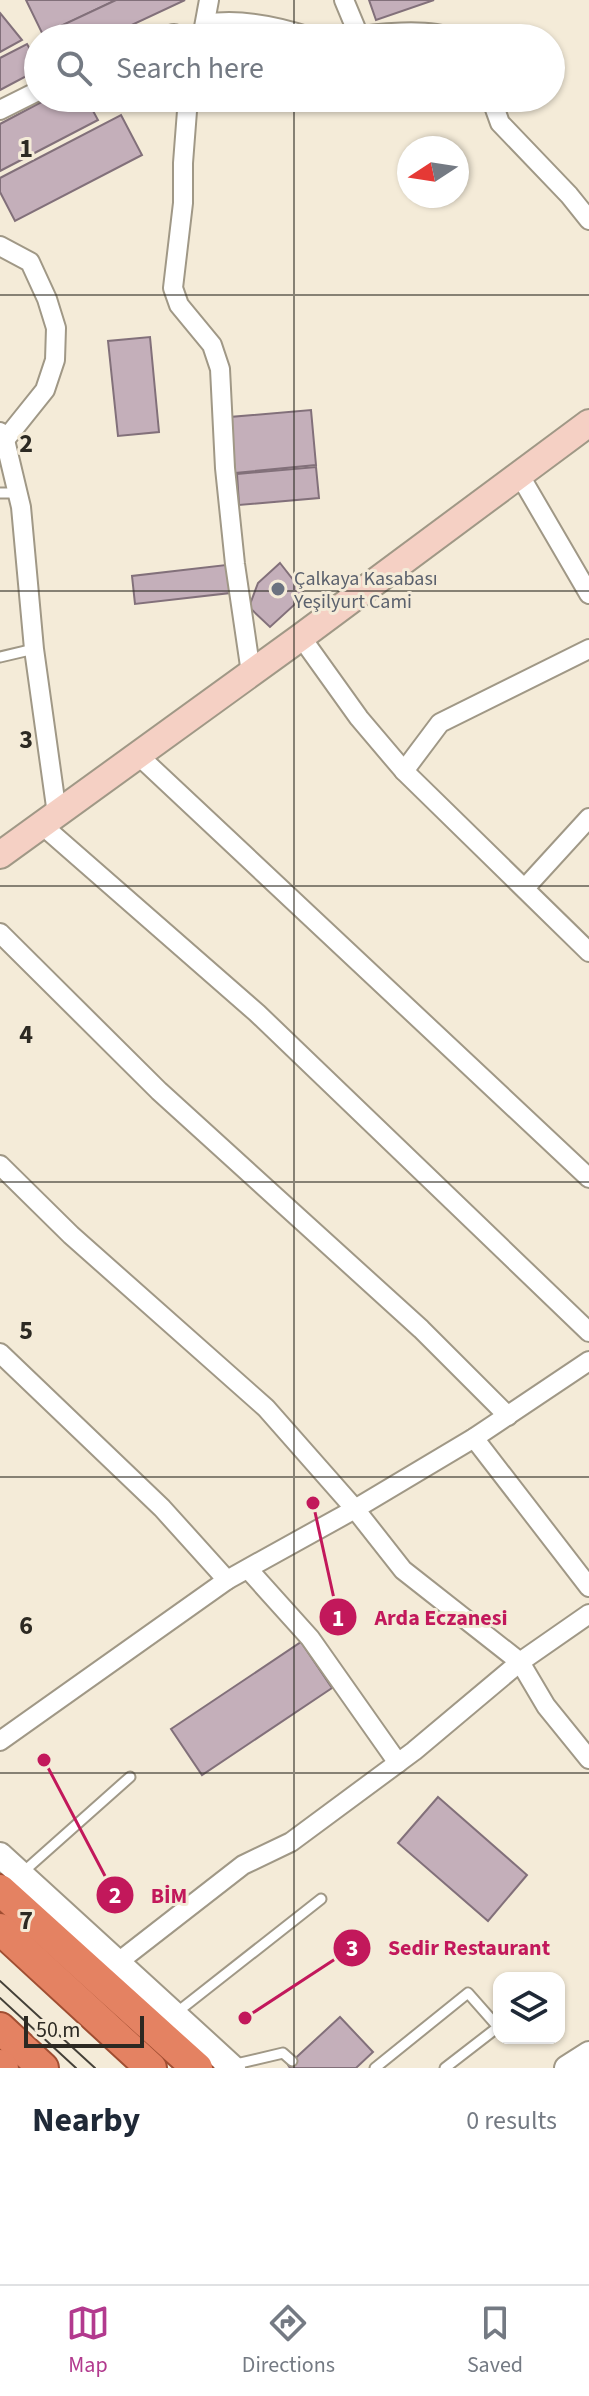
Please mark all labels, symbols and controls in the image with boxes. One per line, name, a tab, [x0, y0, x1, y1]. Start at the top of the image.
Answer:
search box	[24, 24, 565, 112]
icon: search	[52, 46, 96, 90]
text: Search here	[116, 47, 264, 90]
text: 1	[19, 130, 33, 167]
north arrow	[397, 136, 469, 208]
text: 2	[19, 425, 33, 462]
place label: Çalkaya Kasabası Yeşilyurt Cami	[293, 565, 438, 616]
marker: Çalkaya Kasabası Yeşilyurt Cami	[269, 580, 287, 598]
text: 3	[19, 721, 33, 758]
text: 4	[19, 1016, 33, 1053]
text: 5	[19, 1312, 33, 1349]
callout: Arda Eczanesi	[318, 1594, 523, 1640]
text: 1	[332, 1601, 344, 1636]
text: Arda Eczanesi	[373, 1602, 508, 1634]
text: 6	[19, 1607, 33, 1644]
callout: BİM	[95, 1872, 203, 1918]
text: 2	[109, 1878, 121, 1913]
text: BİM	[151, 1880, 187, 1912]
text: 7	[19, 1902, 33, 1939]
callout: Sedir Restaurant	[332, 1925, 566, 1971]
text: 3	[346, 1931, 358, 1966]
text: Sedir Restaurant	[388, 1932, 551, 1964]
map controls	[493, 1972, 565, 2044]
button: layers	[493, 1972, 565, 2044]
scale bar	[24, 2012, 144, 2048]
text: 50 m	[36, 2014, 81, 2046]
text: Nearby	[32, 2096, 140, 2145]
text: 0 results	[466, 2102, 557, 2139]
tab: Map	[66, 2301, 110, 2381]
tab: Directions	[242, 2301, 335, 2381]
tab: Saved	[467, 2301, 523, 2381]

